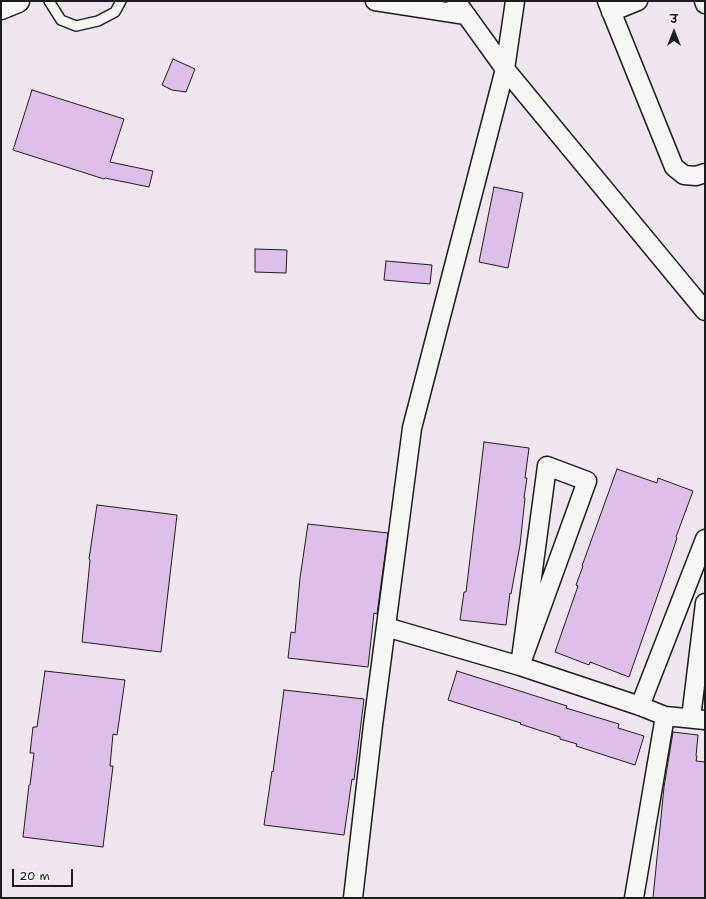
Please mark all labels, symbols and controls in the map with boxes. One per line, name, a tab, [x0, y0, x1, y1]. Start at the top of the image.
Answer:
north arrow	[654, 12, 694, 52]
text: उ	[670, 12, 678, 27]
scale bar	[14, 861, 75, 887]
text: 20 m	[19, 868, 50, 884]

